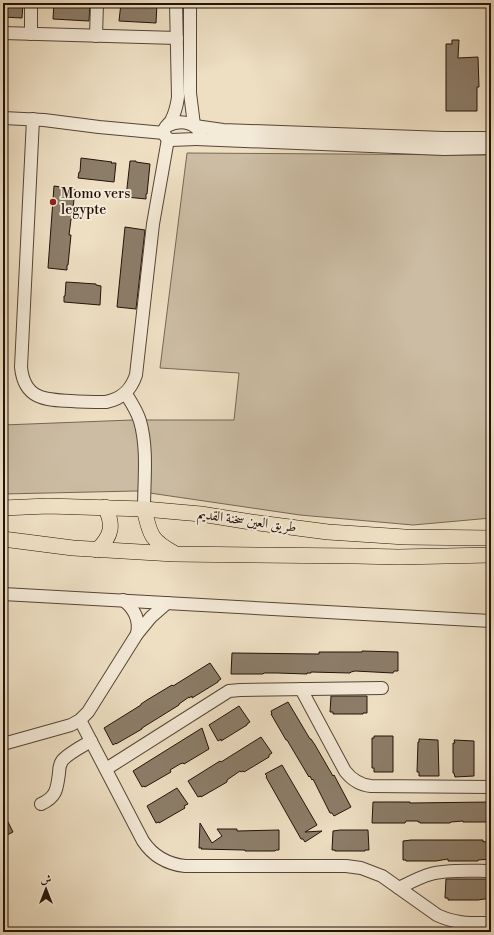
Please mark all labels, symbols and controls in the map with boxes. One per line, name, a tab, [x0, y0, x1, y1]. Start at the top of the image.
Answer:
place label: Momo vers legypte	[61, 185, 130, 219]
marker: Momo vers legypte	[48, 197, 58, 207]
street label: طريق العين سخنة القديم	[196, 505, 298, 540]
north arrow	[26, 869, 66, 909]
text: ش	[41, 873, 52, 887]

